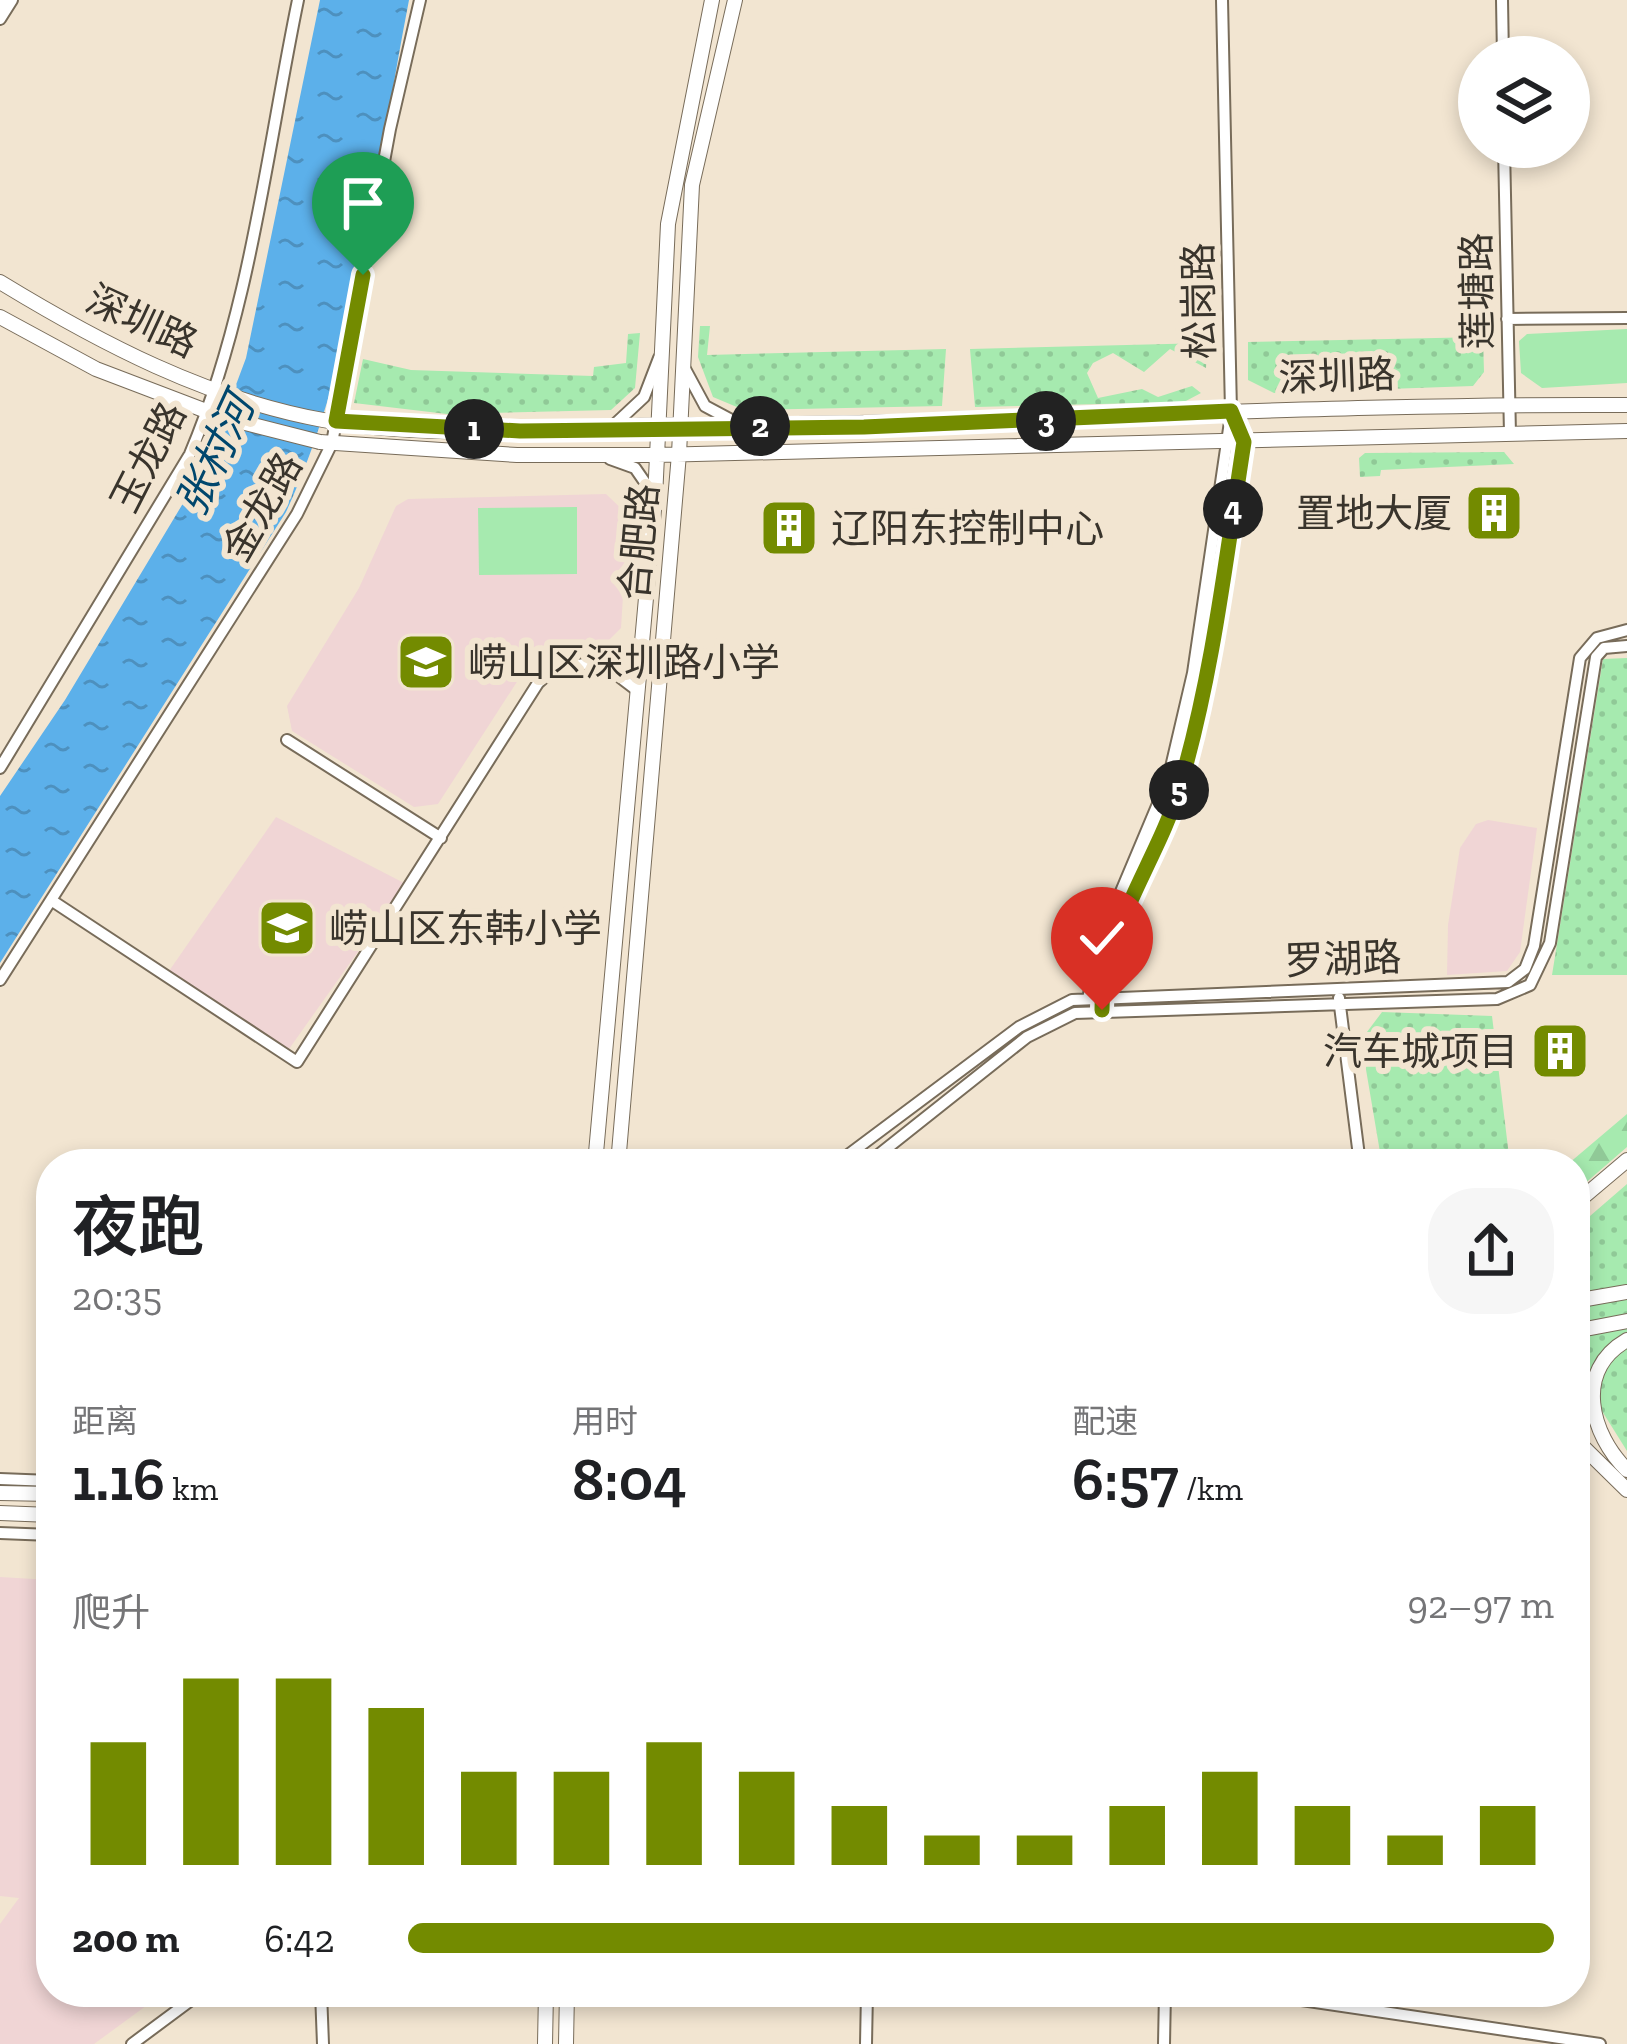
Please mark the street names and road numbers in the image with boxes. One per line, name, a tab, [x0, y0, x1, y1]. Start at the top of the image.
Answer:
street label: 莲塘路	[1452, 232, 1502, 350]
street label: 松岗路	[1174, 242, 1224, 360]
street label: 深圳路	[79, 275, 205, 367]
street label: 深圳路	[1278, 350, 1396, 402]
street label: 玉龙路	[100, 394, 196, 520]
street label: 金龙路	[212, 445, 312, 569]
street label: 合肥路	[610, 482, 668, 602]
street label: 罗湖路	[1284, 933, 1402, 985]

